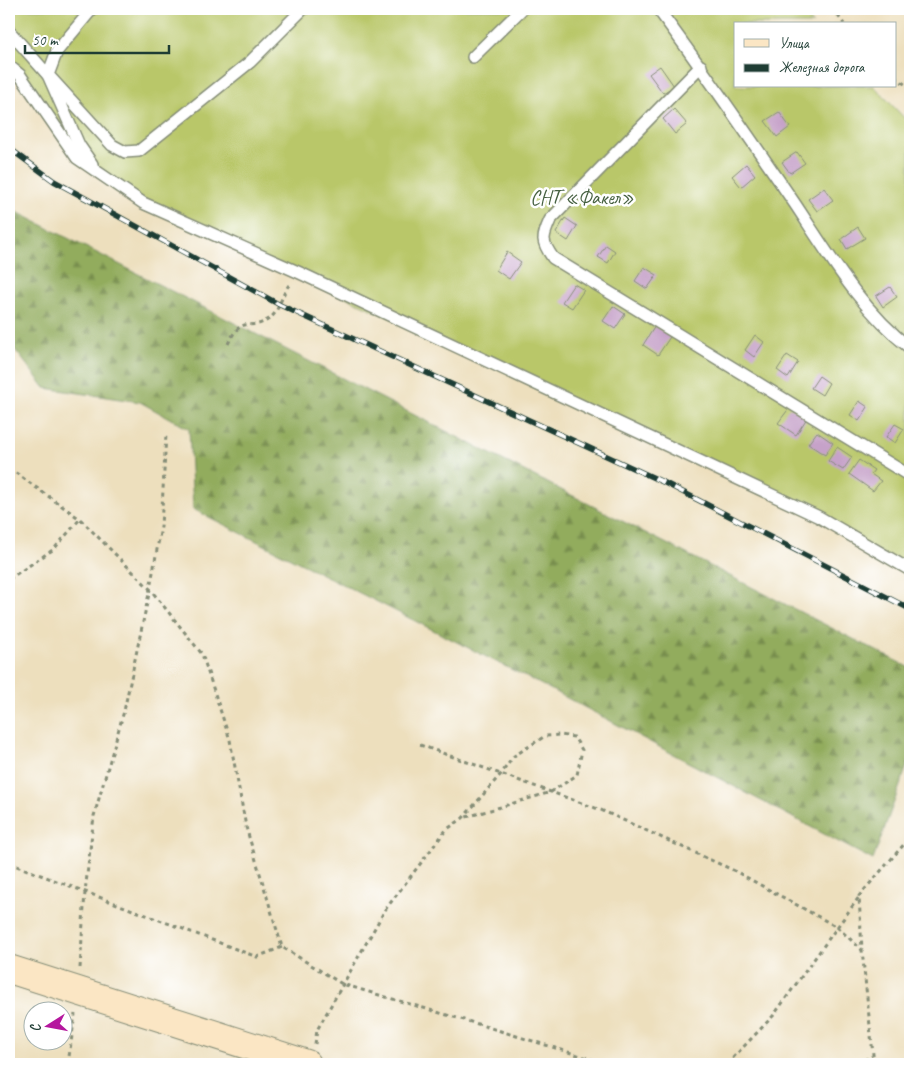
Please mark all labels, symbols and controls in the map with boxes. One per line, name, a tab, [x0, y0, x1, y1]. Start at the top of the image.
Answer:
scale bar	[25, 22, 169, 54]
legend	[734, 22, 896, 88]
text: 50 m	[32, 31, 59, 50]
text: Улица	[779, 34, 810, 53]
text: Железная дорога	[779, 58, 866, 77]
park label: СНТ «Факел»	[530, 185, 634, 210]
north arrow	[22, 1000, 72, 1050]
text: С	[26, 1021, 45, 1033]

